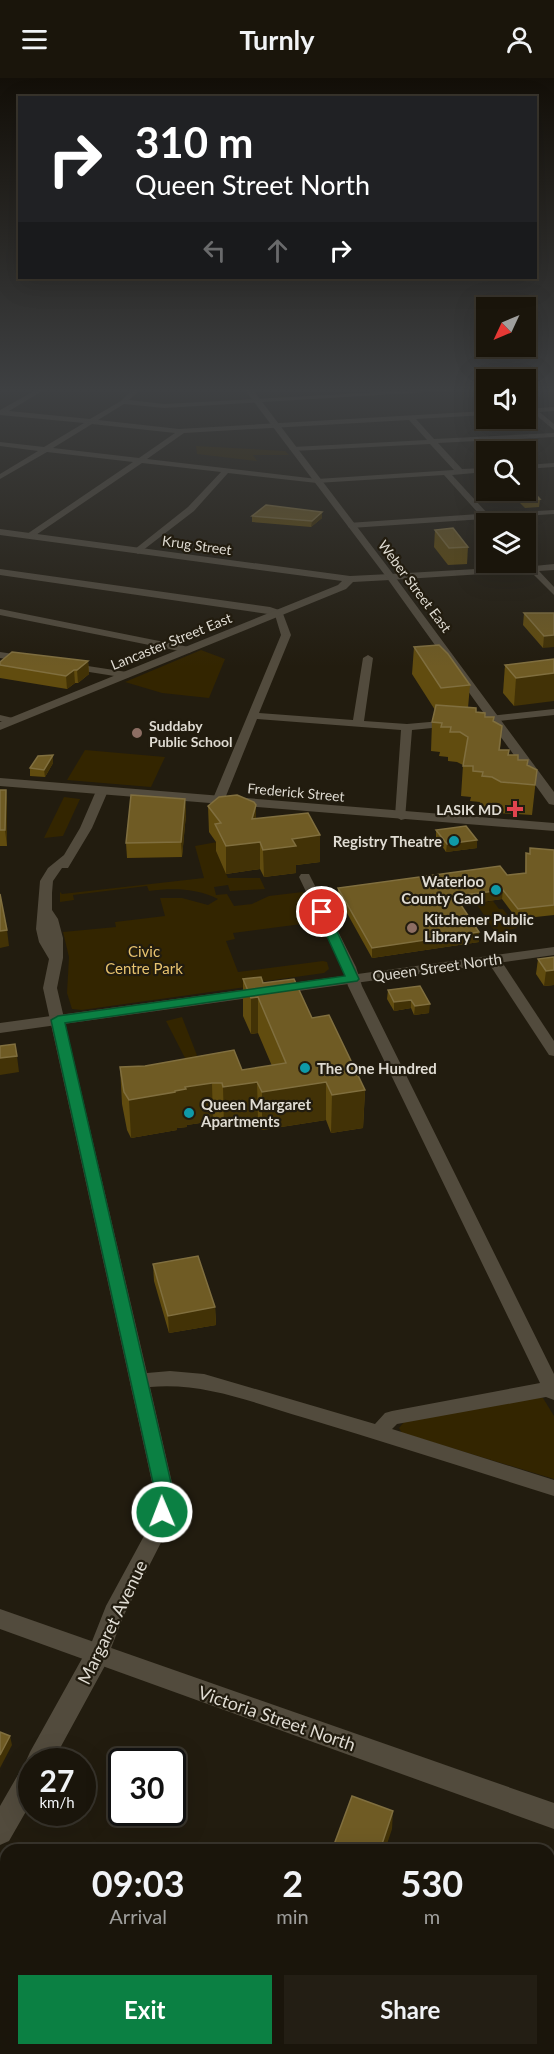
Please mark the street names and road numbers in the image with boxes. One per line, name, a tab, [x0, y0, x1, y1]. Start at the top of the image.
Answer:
street label: Krug Street	[161, 532, 233, 558]
street label: Weber Street East	[375, 536, 455, 636]
street label: Lancaster Street East	[108, 609, 234, 673]
street label: Frederick Street	[247, 779, 345, 805]
street label: Queen Street North	[371, 949, 503, 985]
street label: Margaret Avenue	[72, 1556, 152, 1688]
street label: Victoria Street North	[195, 1681, 359, 1755]

